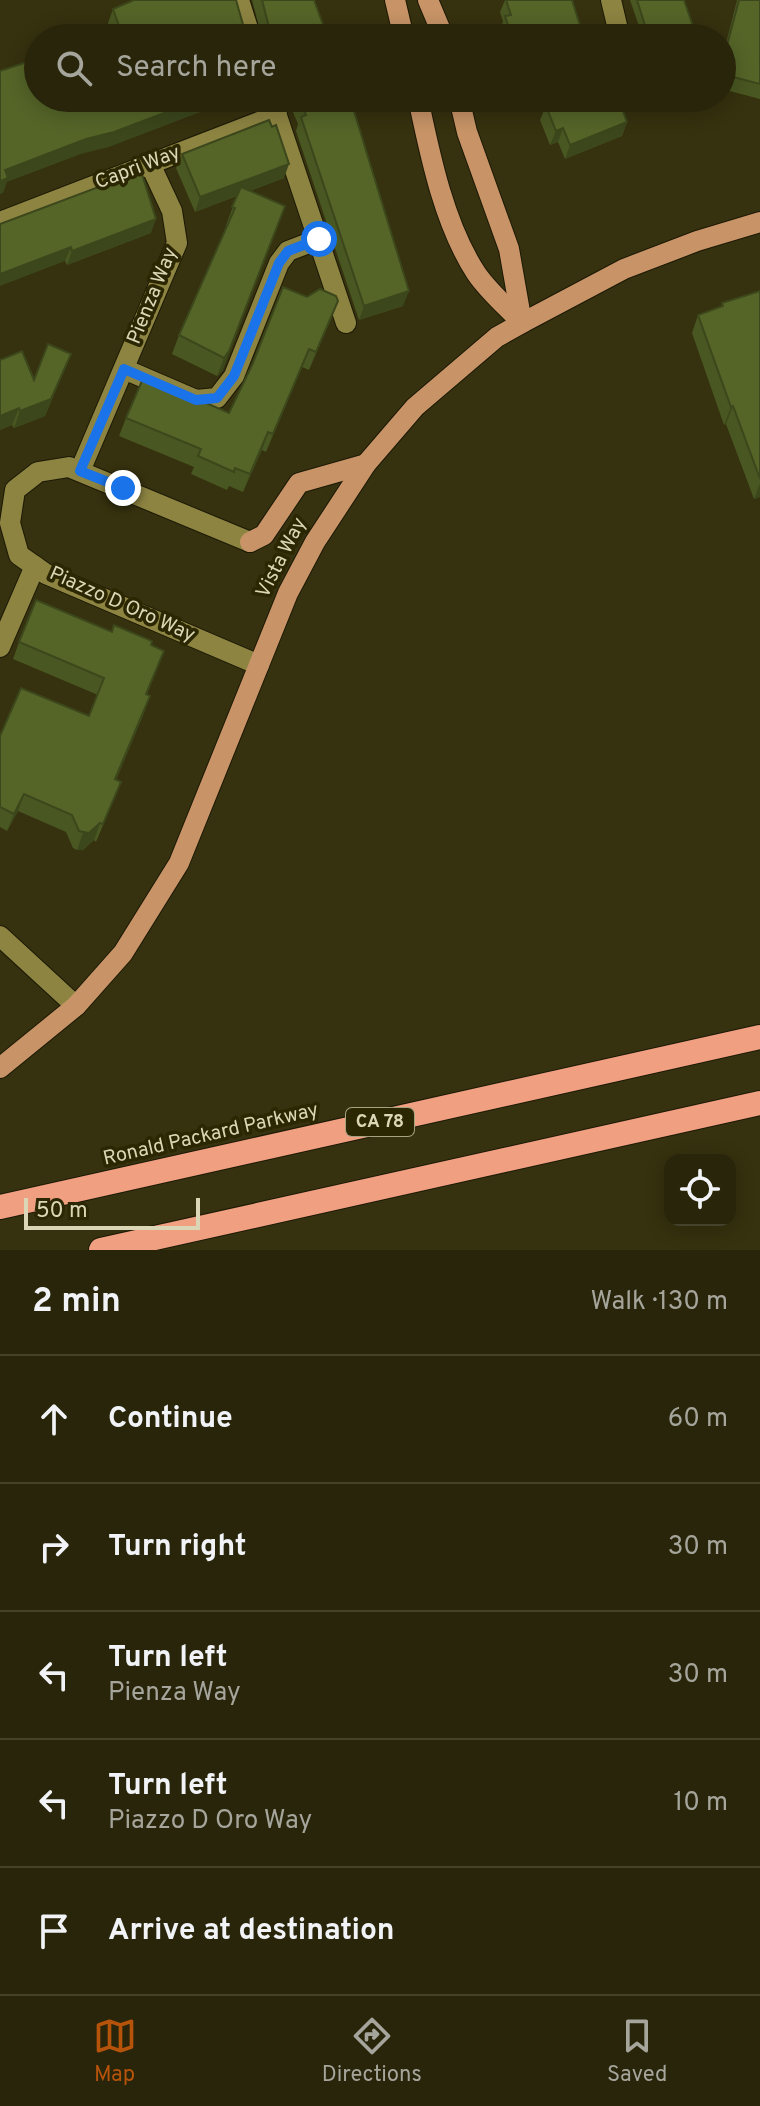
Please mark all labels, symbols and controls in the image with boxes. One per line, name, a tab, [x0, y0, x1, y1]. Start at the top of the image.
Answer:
search box	[24, 24, 736, 112]
icon: search	[52, 46, 96, 90]
text: Search here	[116, 50, 276, 87]
street label: Capri Way	[92, 140, 184, 196]
route start	[301, 221, 337, 257]
street label: Pienza Way	[122, 244, 184, 348]
route end	[105, 470, 141, 506]
street label: Vista Way	[251, 513, 313, 603]
street label: Piazzo D Oro Way	[45, 561, 199, 649]
street label: Ronald Packard Parkway	[101, 1098, 321, 1172]
road number: CA 78	[346, 1108, 414, 1136]
map controls	[664, 1154, 736, 1226]
button: locate	[664, 1154, 736, 1226]
scale bar	[24, 1194, 200, 1230]
text: 50 m	[36, 1198, 88, 1225]
text: 2 min	[32, 1281, 121, 1324]
text: Walk · 130 m	[590, 1286, 728, 1319]
icon: ahead	[32, 1397, 76, 1441]
text: Continue	[108, 1401, 233, 1438]
text: 60 m	[668, 1403, 728, 1436]
icon: right	[32, 1525, 76, 1569]
text: Turn right	[108, 1529, 246, 1566]
text: 30 m	[668, 1531, 728, 1564]
text: Turn left	[108, 1640, 228, 1677]
icon: left	[32, 1653, 76, 1697]
text: 30 m	[668, 1659, 728, 1692]
text: Pienza Way	[108, 1677, 241, 1710]
text: Turn left	[108, 1768, 228, 1805]
icon: left	[32, 1781, 76, 1825]
text: 10 m	[673, 1787, 728, 1820]
text: Piazzo D Oro Way	[108, 1805, 312, 1838]
icon: arrive	[32, 1909, 76, 1953]
text: Arrive at destination	[108, 1913, 394, 1950]
tab: Map	[93, 2014, 137, 2089]
tab: Directions	[322, 2014, 422, 2089]
tab: Saved	[607, 2014, 667, 2089]

